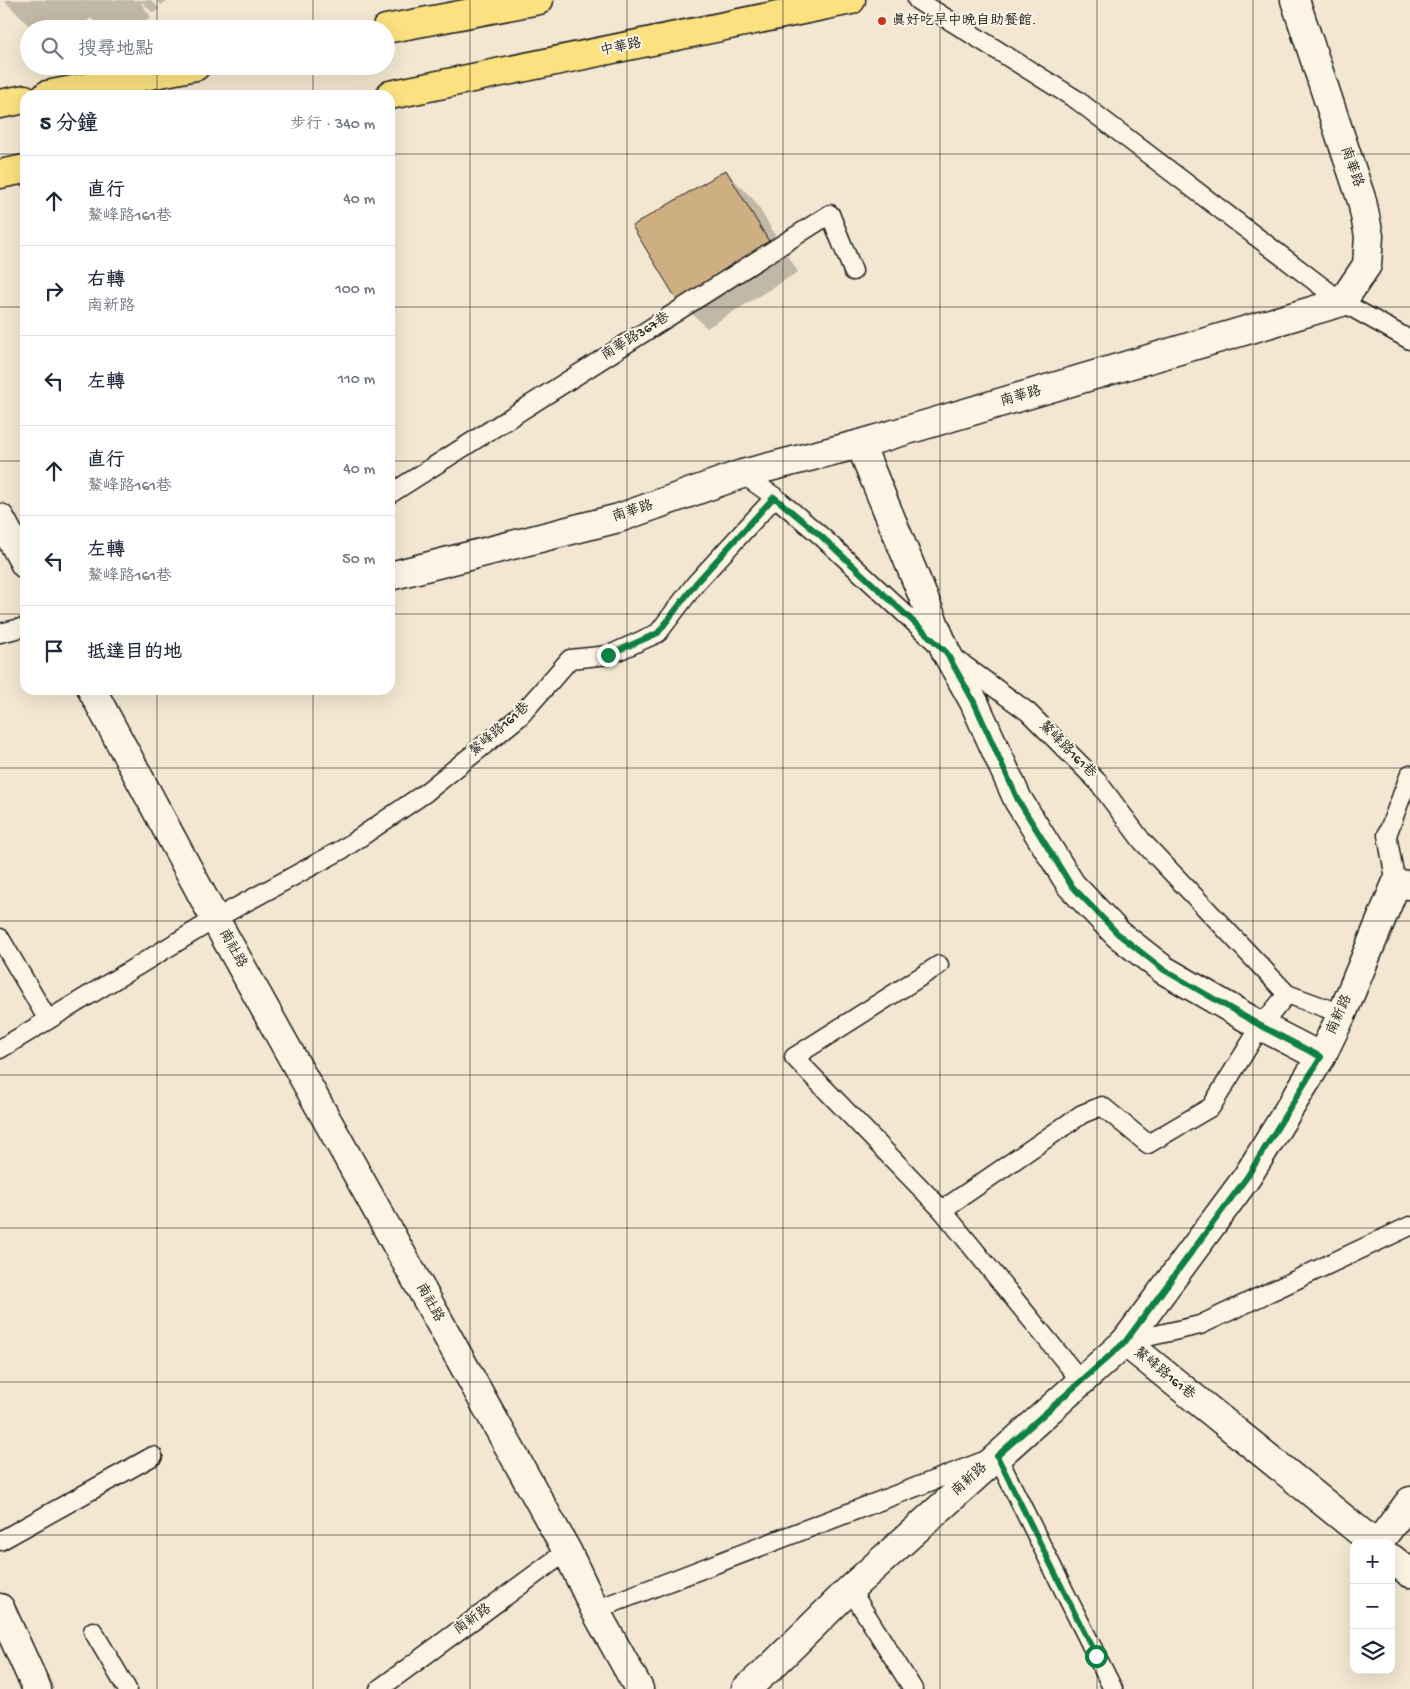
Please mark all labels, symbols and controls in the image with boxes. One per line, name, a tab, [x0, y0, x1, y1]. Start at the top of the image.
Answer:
place label: 真好吃早中晚自助餐館.	[892, 12, 1036, 30]
marker: 真好吃早中晚自助餐館.	[876, 15, 888, 27]
search box	[20, 20, 395, 75]
icon: search	[38, 34, 66, 62]
street label: 中華路	[598, 34, 643, 61]
text: 搜尋地點	[78, 39, 154, 62]
text: 5 分鐘	[40, 113, 98, 138]
text: 步行 · 340 m	[290, 116, 375, 135]
street label: 南華路	[1336, 144, 1367, 190]
text: 直行	[87, 180, 125, 203]
icon: ahead	[40, 187, 68, 215]
text: 40 m	[343, 191, 375, 210]
text: 鰲峰路161巷	[87, 208, 172, 227]
text: 右轉	[87, 270, 125, 293]
icon: right	[40, 277, 68, 305]
text: 100 m	[335, 281, 375, 300]
text: 南新路	[87, 298, 135, 317]
street label: 南華路367巷	[598, 308, 674, 365]
icon: left	[40, 367, 68, 395]
text: 110 m	[338, 371, 375, 390]
text: 左轉	[87, 372, 125, 395]
street label: 南華路	[998, 382, 1044, 411]
text: 直行	[87, 450, 125, 473]
icon: ahead	[40, 457, 68, 485]
text: 40 m	[343, 461, 375, 480]
text: 鰲峰路161巷	[87, 478, 172, 497]
street label: 南華路	[610, 496, 656, 527]
text: 左轉	[87, 540, 125, 563]
icon: left	[40, 547, 68, 575]
text: 50 m	[342, 551, 375, 570]
text: 鰲峰路161巷	[87, 568, 172, 587]
icon: arrive	[40, 637, 68, 665]
text: 抵達目的地	[87, 642, 182, 665]
route end	[597, 644, 620, 667]
street label: 鰲峰路161巷	[466, 698, 534, 761]
street label: 鰲峰路161巷	[1035, 717, 1101, 783]
street label: 南社路	[214, 926, 250, 971]
street label: 南新路	[1323, 992, 1356, 1038]
street label: 南社路	[411, 1280, 447, 1325]
street label: 鰲峰路161巷	[1130, 1343, 1200, 1405]
street label: 南新路	[948, 1459, 991, 1500]
map controls	[1350, 1539, 1395, 1674]
button: +	[1350, 1539, 1395, 1584]
button: −	[1350, 1584, 1395, 1629]
street label: 南新路	[450, 1600, 495, 1639]
button: layers	[1350, 1629, 1395, 1674]
route start	[1085, 1645, 1108, 1668]

